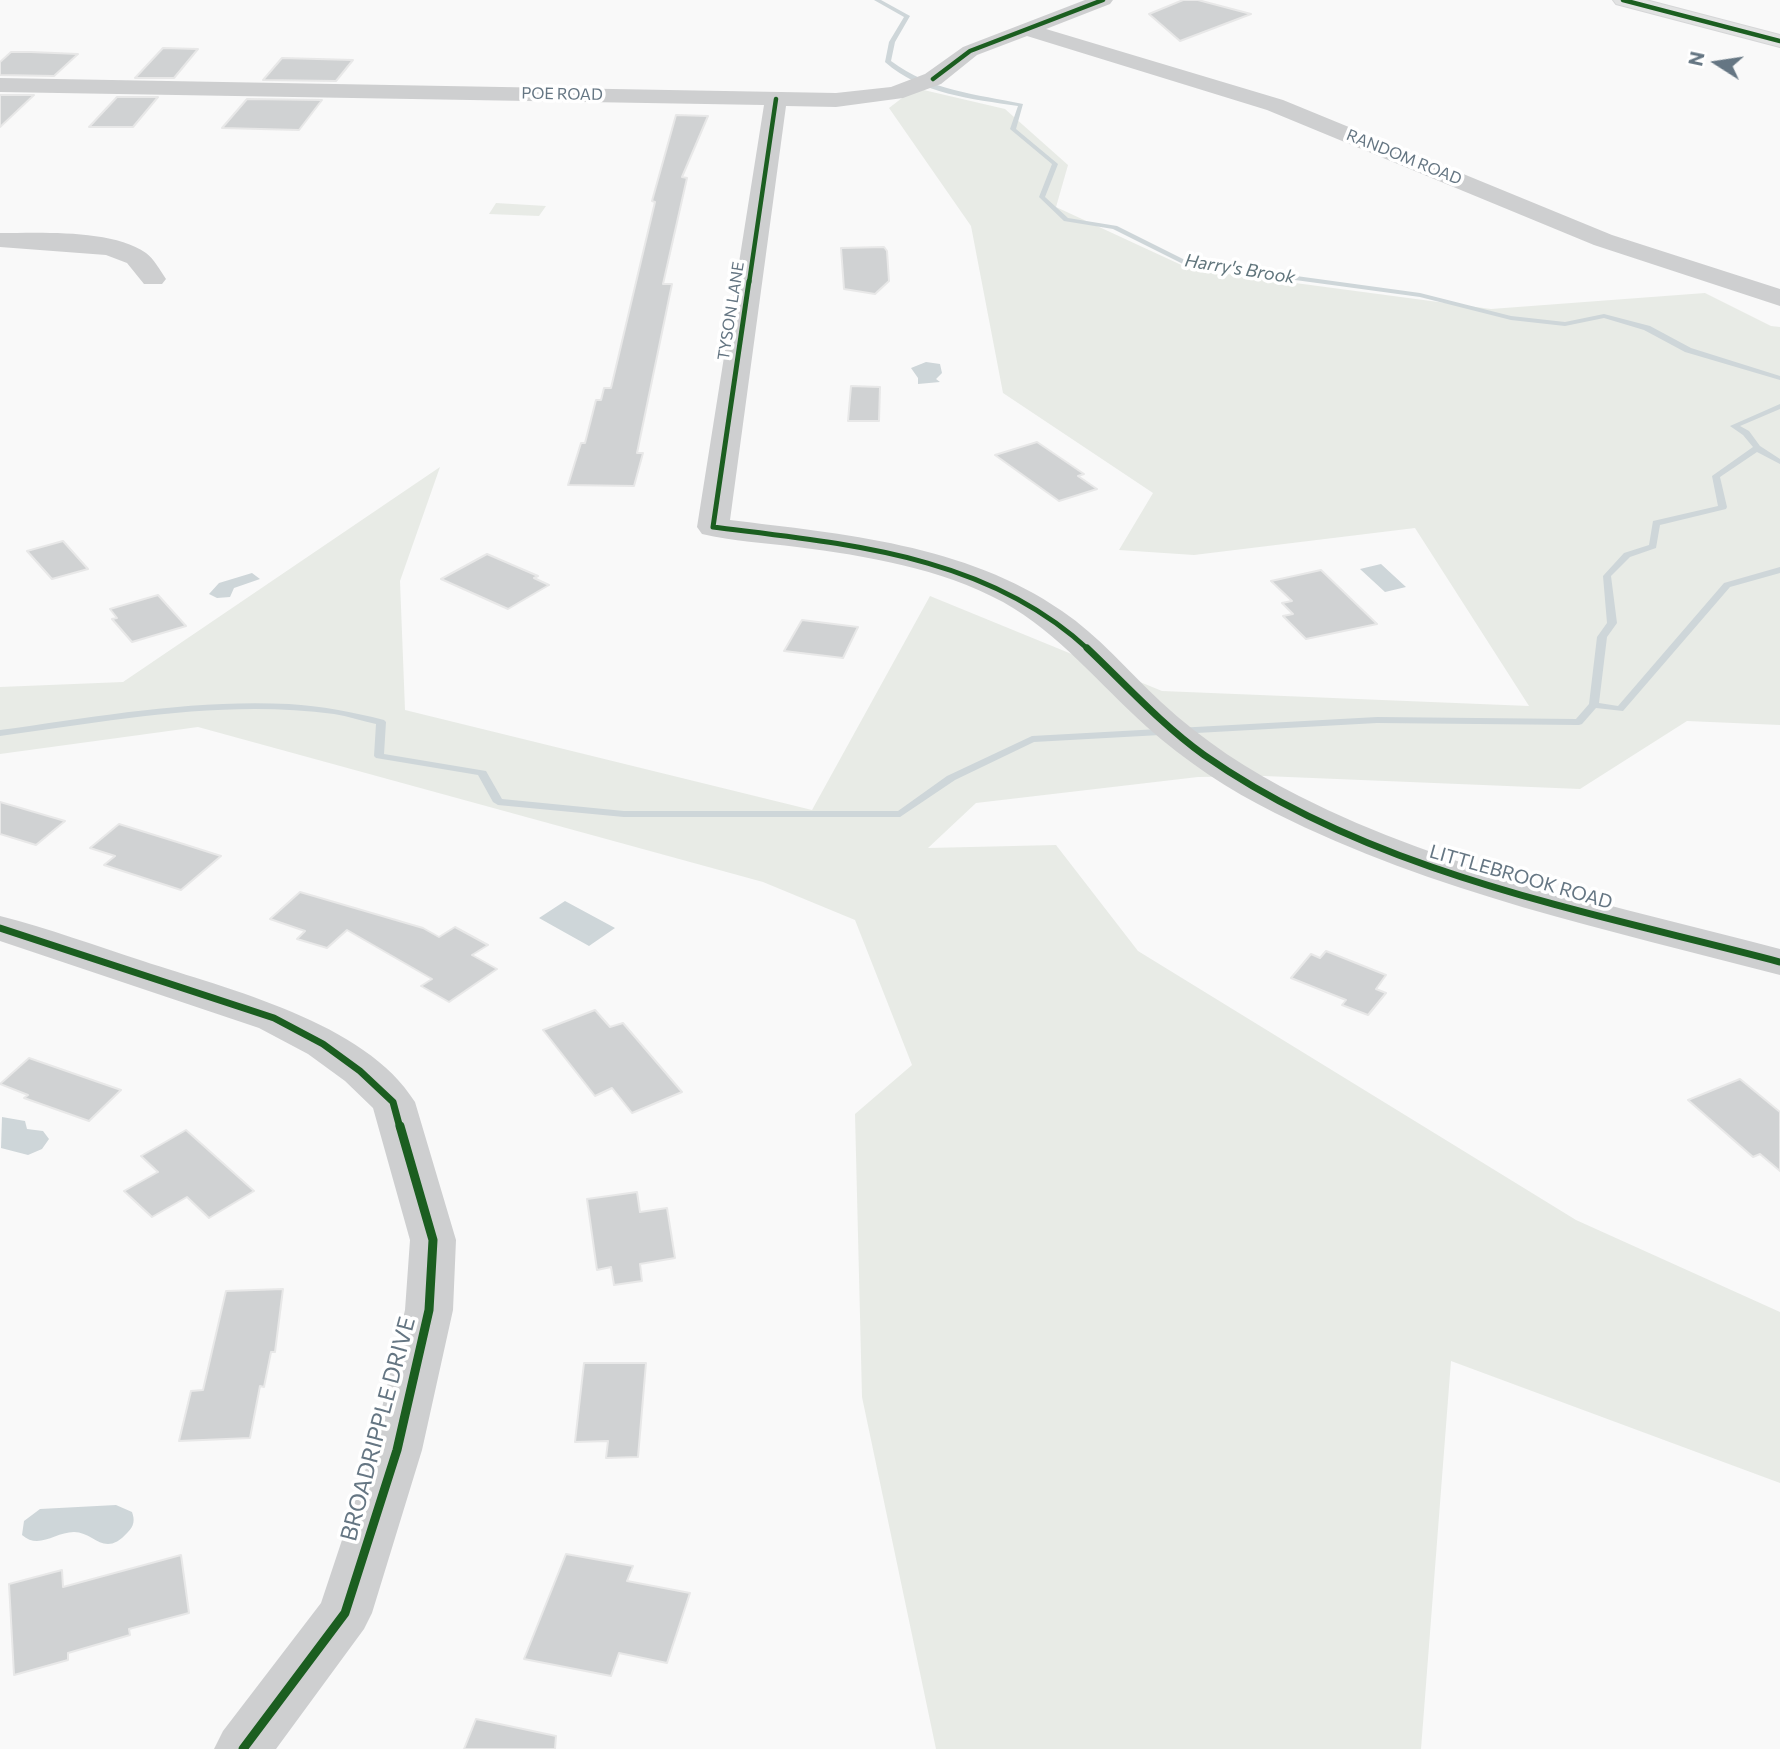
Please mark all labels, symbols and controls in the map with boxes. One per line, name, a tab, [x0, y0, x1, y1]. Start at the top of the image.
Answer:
north arrow	[1682, 28, 1752, 98]
text: N	[1683, 49, 1709, 68]
street label: POE ROAD	[521, 84, 603, 104]
street label: RANDOM ROAD	[1344, 125, 1464, 189]
water label: Harry's Brook	[1183, 250, 1297, 288]
street label: TYSON LANE	[714, 260, 748, 362]
street label: LITTLEBROOK ROAD	[1427, 840, 1615, 914]
street label: BROADRIPPLE DRIVE	[335, 1314, 421, 1544]

